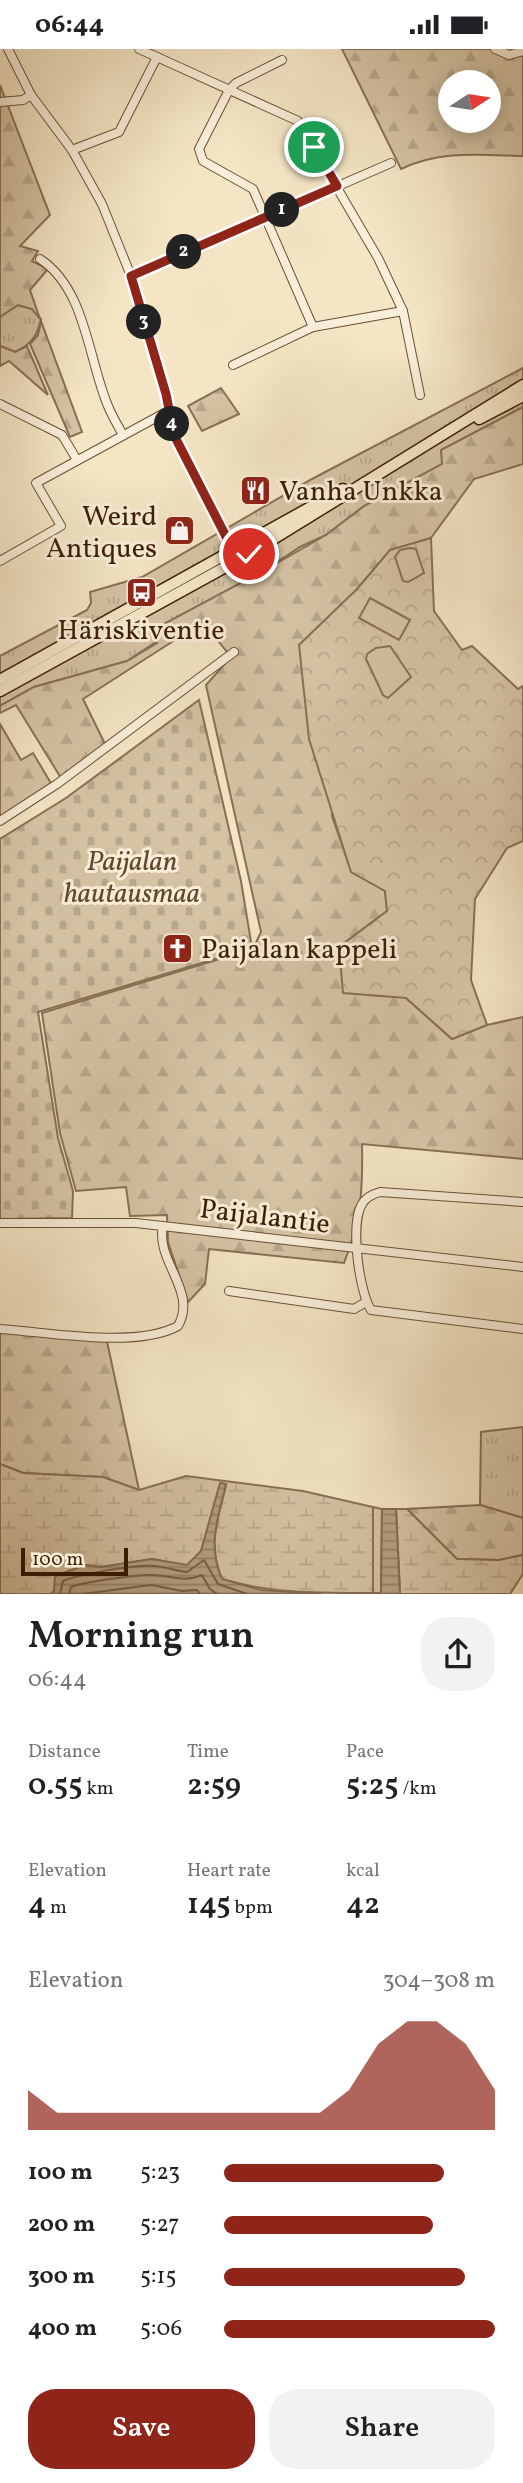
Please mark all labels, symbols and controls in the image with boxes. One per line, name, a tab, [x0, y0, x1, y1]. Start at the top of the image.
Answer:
text: 06:44	[35, 7, 104, 43]
north arrow	[438, 70, 500, 133]
map controls	[438, 70, 501, 133]
pin	[284, 117, 344, 177]
icon: arrive	[295, 128, 333, 166]
pin: 1	[264, 193, 300, 227]
text: 1	[278, 196, 285, 222]
pin: 2	[166, 235, 202, 269]
text: 2	[179, 238, 188, 264]
pin: 3	[127, 305, 162, 339]
text: 3	[139, 308, 148, 334]
pin: 4	[154, 407, 190, 441]
text: 4	[166, 410, 177, 436]
restaurant icon: Vanha Unkka	[239, 473, 273, 507]
place label: Vanha Unkka	[279, 473, 443, 512]
place label: Weird Antiques	[46, 498, 157, 569]
shop icon: Weird Antiques	[163, 514, 197, 548]
pin	[219, 524, 279, 584]
icon: check	[230, 535, 268, 573]
bus stop icon: Häriskiventie	[124, 575, 158, 609]
place label: Häriskiventie	[58, 612, 224, 651]
park label: Paijalan hautausmaa	[64, 843, 200, 914]
church icon: Paijalan kappeli	[161, 931, 195, 965]
place label: Paijalan kappeli	[201, 931, 397, 970]
street label: Paijalantie	[197, 1190, 332, 1245]
scale bar	[21, 1545, 128, 1577]
text: 100 m	[32, 1547, 83, 1573]
text: Morning run	[28, 1611, 254, 1664]
button: share	[421, 1617, 495, 1691]
text: 06:44	[28, 1664, 87, 1696]
text: Distance	[28, 1739, 101, 1765]
text: Time	[187, 1739, 229, 1765]
text: Pace	[346, 1739, 384, 1765]
text: 0.55	[28, 1765, 83, 1807]
text: 2:59	[187, 1765, 241, 1807]
text: 5:25	[346, 1765, 399, 1807]
text: km	[83, 1776, 114, 1802]
text: /km	[399, 1776, 437, 1802]
text: Elevation	[28, 1858, 107, 1884]
text: Heart rate	[187, 1858, 271, 1884]
text: kcal	[346, 1858, 380, 1884]
text: 4	[28, 1884, 46, 1926]
text: 145	[187, 1884, 231, 1926]
text: 42	[346, 1884, 380, 1926]
text: m	[46, 1895, 67, 1921]
text: bpm	[231, 1895, 273, 1921]
text: Elevation	[28, 1965, 124, 1997]
text: 304–308 m	[383, 1965, 495, 1997]
text: 100 m	[28, 2157, 93, 2189]
text: 5:23	[140, 2157, 180, 2189]
text: 200 m	[28, 2209, 95, 2241]
text: 5:27	[140, 2209, 179, 2241]
text: 300 m	[28, 2261, 95, 2293]
text: 5:15	[140, 2261, 176, 2293]
text: 400 m	[28, 2313, 97, 2345]
text: 5:06	[140, 2313, 182, 2345]
button: Save	[28, 2389, 255, 2469]
button: Share	[269, 2389, 495, 2469]

